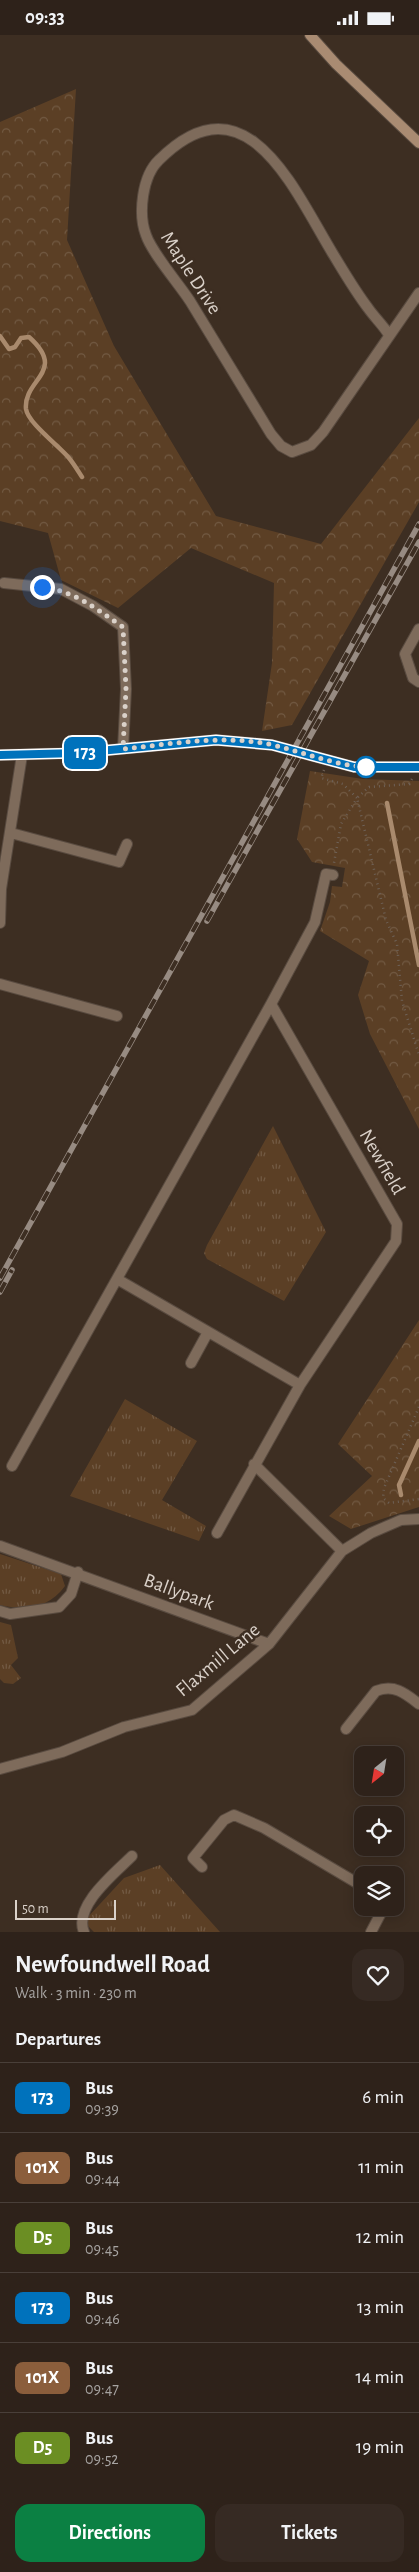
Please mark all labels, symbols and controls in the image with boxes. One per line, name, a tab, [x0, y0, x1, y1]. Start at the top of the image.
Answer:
text: 09:33	[25, 8, 65, 27]
street label: Maple Drive	[157, 228, 225, 318]
your location	[30, 575, 55, 600]
line badge: 173	[56, 737, 114, 769]
text: 173	[74, 744, 96, 762]
unlabelled marker	[355, 756, 377, 778]
street label: Newfield	[355, 1126, 409, 1198]
street label: Ballypark	[141, 1570, 217, 1614]
street label: Flaxmill Lane	[172, 1619, 264, 1701]
north arrow	[354, 1746, 404, 1796]
map controls	[354, 1746, 404, 1916]
button: locate	[354, 1806, 404, 1856]
button: layers	[354, 1866, 404, 1916]
scale bar	[15, 1897, 116, 1920]
text: 50 m	[22, 1902, 49, 1916]
button: heart	[352, 1949, 404, 2001]
text: Newfoundwell Road	[15, 1953, 210, 1977]
text: Walk · 3 min · 230 m	[15, 1985, 137, 2001]
text: Departures	[15, 2030, 101, 2049]
text: Bus	[85, 2079, 113, 2098]
text: 6 min	[362, 2088, 404, 2107]
text: 173	[31, 2089, 54, 2107]
text: 09:39	[85, 2101, 119, 2117]
text: Bus	[85, 2149, 113, 2168]
text: 11 min	[358, 2158, 404, 2177]
text: 101X	[26, 2159, 59, 2177]
text: 09:44	[85, 2171, 120, 2187]
text: Bus	[85, 2219, 113, 2238]
text: 12 min	[356, 2228, 404, 2247]
text: D5	[33, 2229, 52, 2247]
text: 09:45	[85, 2241, 119, 2257]
text: Bus	[85, 2289, 113, 2308]
text: 13 min	[357, 2298, 404, 2317]
text: 173	[31, 2299, 54, 2317]
text: 09:46	[85, 2311, 120, 2327]
text: Bus	[85, 2359, 113, 2378]
text: 14 min	[356, 2368, 404, 2387]
text: 101X	[26, 2369, 59, 2387]
text: 09:47	[85, 2381, 119, 2397]
text: Bus	[85, 2429, 113, 2448]
text: 19 min	[356, 2438, 404, 2457]
text: D5	[33, 2439, 52, 2457]
text: 09:52	[85, 2451, 119, 2467]
button: Directions	[15, 2504, 205, 2562]
button: Tickets	[215, 2504, 404, 2562]

